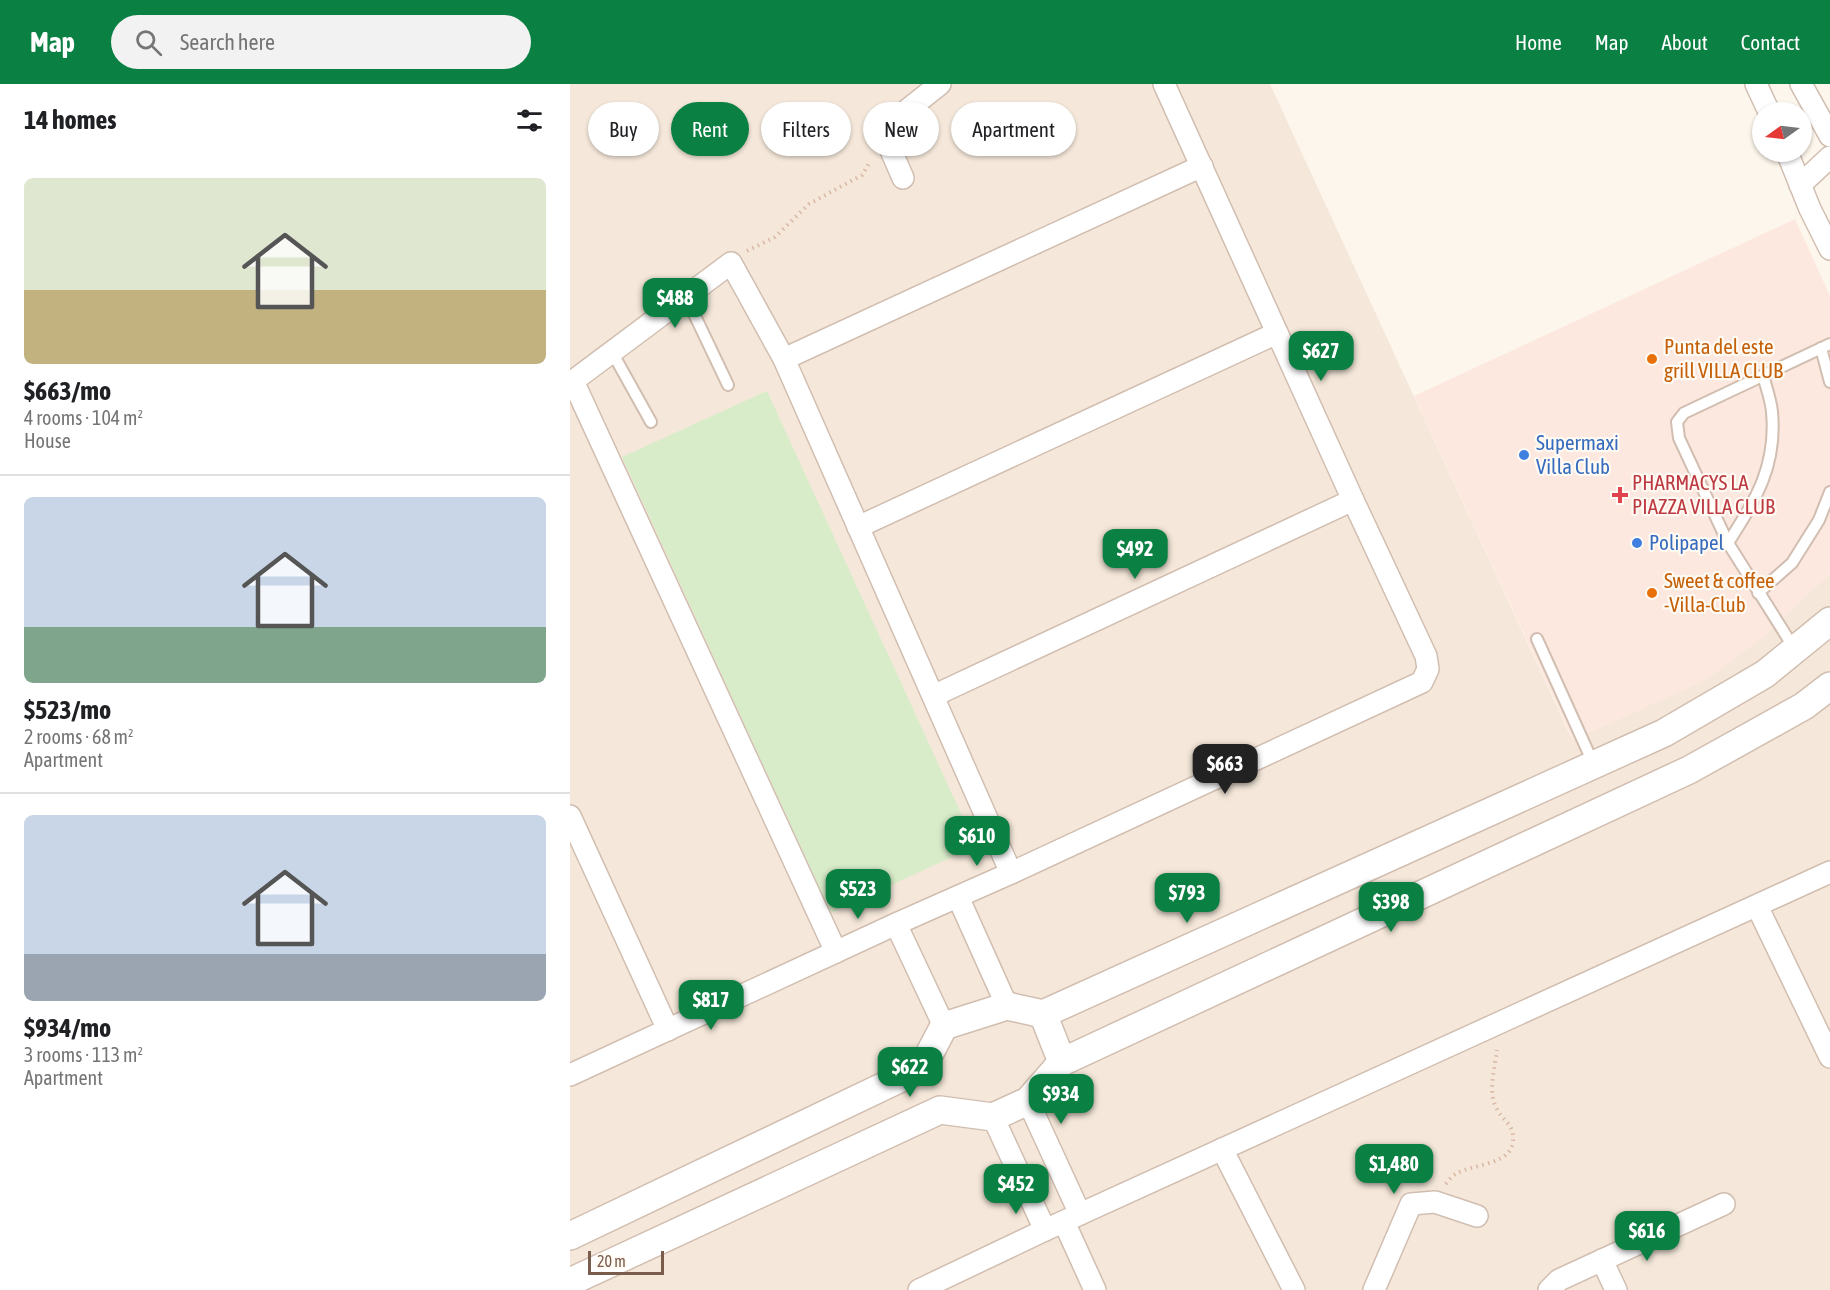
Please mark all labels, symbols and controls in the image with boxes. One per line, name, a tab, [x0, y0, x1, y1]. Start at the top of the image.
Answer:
search box	[111, 15, 531, 69]
text: Map	[30, 26, 75, 58]
icon: search	[132, 26, 165, 59]
text: Search here	[180, 29, 275, 55]
text: Home	[1515, 30, 1562, 54]
text: Map	[1595, 30, 1629, 54]
text: About	[1662, 30, 1708, 54]
text: Contact	[1741, 30, 1800, 54]
chip: Buy	[588, 102, 659, 156]
chip: Rent	[671, 102, 749, 156]
chip: Filters	[761, 102, 851, 156]
chip: New	[863, 102, 939, 156]
chip: Apartment	[951, 102, 1076, 156]
north arrow	[1752, 102, 1812, 162]
map controls	[1752, 102, 1812, 162]
icon: filters	[513, 104, 546, 137]
text: 14 homes	[24, 105, 117, 135]
icon: home	[231, 217, 339, 325]
pin: $488	[639, 278, 711, 329]
text: $488	[657, 286, 693, 309]
pin: $627	[1285, 331, 1357, 382]
place label: Punta del este grill VILLA CLUB	[1664, 334, 1783, 382]
text: $627	[1303, 339, 1339, 362]
marker: Punta del este grill VILLA CLUB	[1645, 352, 1659, 366]
text: $663/mo	[24, 376, 111, 406]
text: 4 rooms · 104 m²	[24, 406, 143, 429]
text: House	[24, 429, 71, 452]
place label: Supermaxi Villa Club	[1536, 430, 1619, 478]
marker: Supermaxi Villa Club	[1517, 448, 1531, 462]
place label: PHARMACYS LA PIAZZA VILLA CLUB	[1632, 470, 1775, 518]
marker: PHARMACYS LA PIAZZA VILLA CLUB	[1613, 488, 1627, 502]
pin: $492	[1099, 529, 1171, 580]
place label: Polipapel	[1649, 530, 1725, 554]
icon: home	[231, 536, 339, 644]
marker: Polipapel	[1630, 536, 1644, 550]
text: $492	[1117, 537, 1153, 560]
place label: Sweet & coffee -Villa-Club	[1664, 568, 1775, 616]
marker: Sweet & coffee -Villa-Club	[1645, 586, 1659, 600]
text: $523/mo	[24, 695, 111, 725]
text: 2 rooms · 68 m²	[24, 725, 134, 748]
pin: $663	[1189, 744, 1261, 795]
text: Apartment	[24, 748, 103, 771]
text: $663	[1207, 752, 1243, 775]
pin: $610	[941, 816, 1013, 867]
text: $610	[959, 824, 995, 847]
icon: home	[231, 854, 339, 962]
pin: $523	[822, 869, 894, 920]
pin: $793	[1151, 873, 1223, 924]
text: $523	[840, 877, 876, 900]
text: $793	[1169, 881, 1205, 904]
pin: $398	[1355, 882, 1427, 933]
text: $398	[1373, 890, 1409, 913]
pin: $817	[675, 980, 747, 1031]
text: $817	[693, 988, 729, 1011]
text: $934/mo	[24, 1013, 111, 1043]
text: 3 rooms · 113 m²	[24, 1043, 143, 1066]
pin: $622	[874, 1047, 946, 1098]
text: $622	[892, 1055, 928, 1078]
text: Apartment	[24, 1066, 103, 1089]
pin: $934	[1025, 1074, 1097, 1125]
text: $934	[1043, 1082, 1079, 1105]
pin: $1,480	[1345, 1144, 1443, 1195]
text: $1,480	[1369, 1152, 1419, 1175]
pin: $452	[980, 1164, 1052, 1215]
text: $452	[998, 1172, 1034, 1195]
pin: $616	[1611, 1211, 1683, 1262]
text: $616	[1629, 1219, 1665, 1242]
scale bar	[588, 1248, 664, 1276]
text: 20 m	[597, 1252, 626, 1270]

